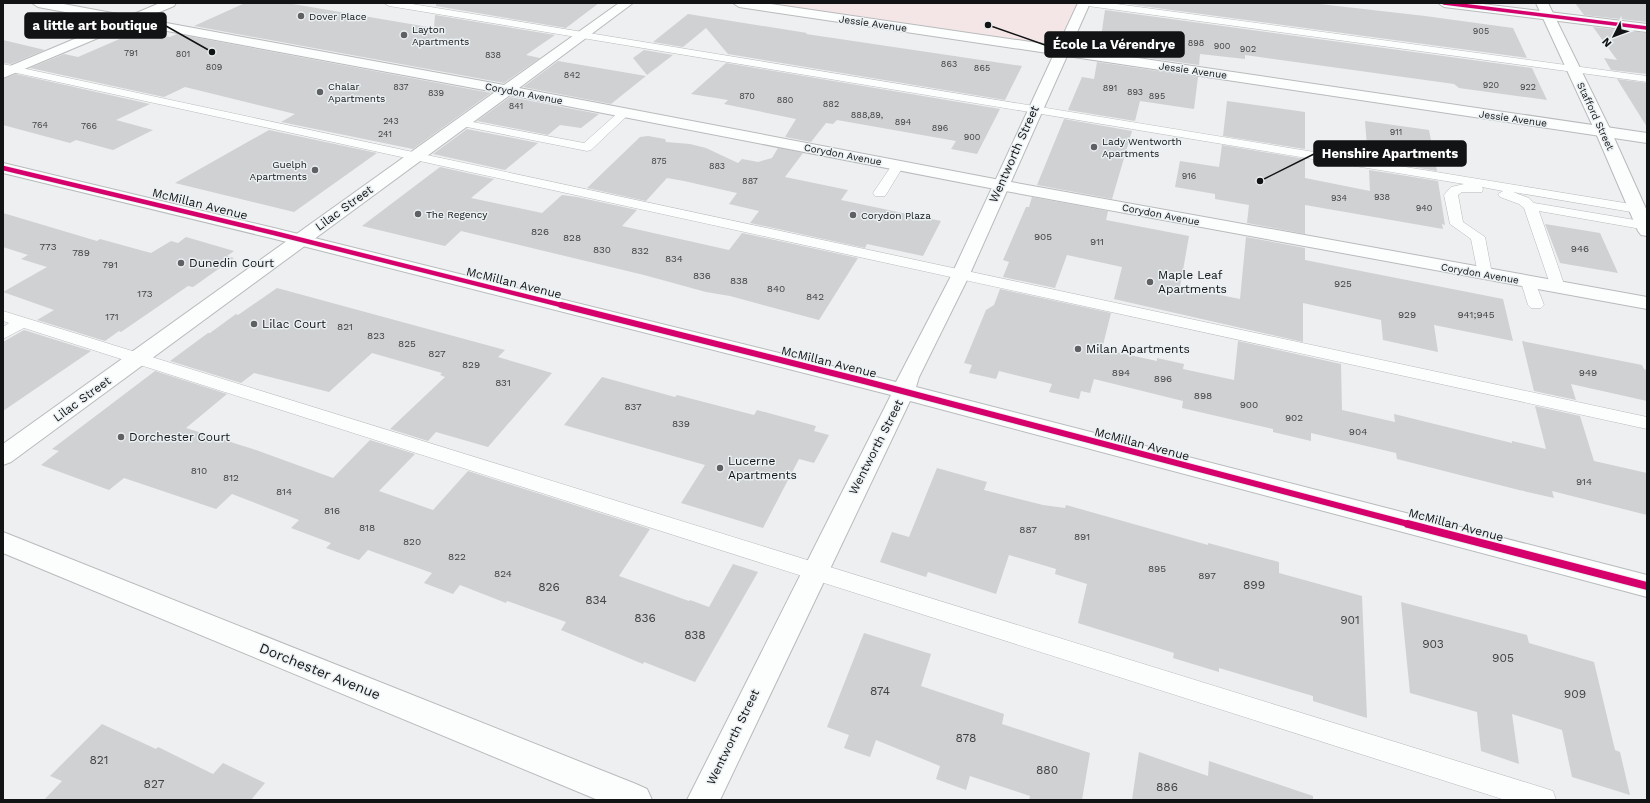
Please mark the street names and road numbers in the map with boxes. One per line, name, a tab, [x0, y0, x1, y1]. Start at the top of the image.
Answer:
street label: Jessie Avenue	[838, 13, 908, 34]
street label: Jessie Avenue	[1158, 60, 1228, 81]
street label: Corydon Avenue	[484, 81, 564, 106]
street label: Stafford Street	[1575, 81, 1616, 153]
street label: Wentworth Street	[986, 103, 1042, 205]
street label: Jessie Avenue	[1478, 108, 1548, 129]
street label: Corydon Avenue	[803, 142, 883, 167]
street label: Lilac Street	[312, 182, 376, 234]
street label: McMillan Avenue	[151, 185, 249, 223]
street label: Corydon Avenue	[1121, 202, 1201, 227]
street label: Corydon Avenue	[1440, 261, 1520, 286]
street label: McMillan Avenue	[465, 264, 563, 302]
street label: McMillan Avenue	[780, 343, 878, 381]
street label: Lilac Street	[50, 373, 114, 425]
street label: Wentworth Street	[846, 397, 906, 497]
street label: McMillan Avenue	[1093, 425, 1191, 463]
street label: McMillan Avenue	[1407, 506, 1505, 544]
street label: Dorchester Avenue	[257, 639, 383, 703]
street label: Wentworth Street	[704, 687, 762, 787]

